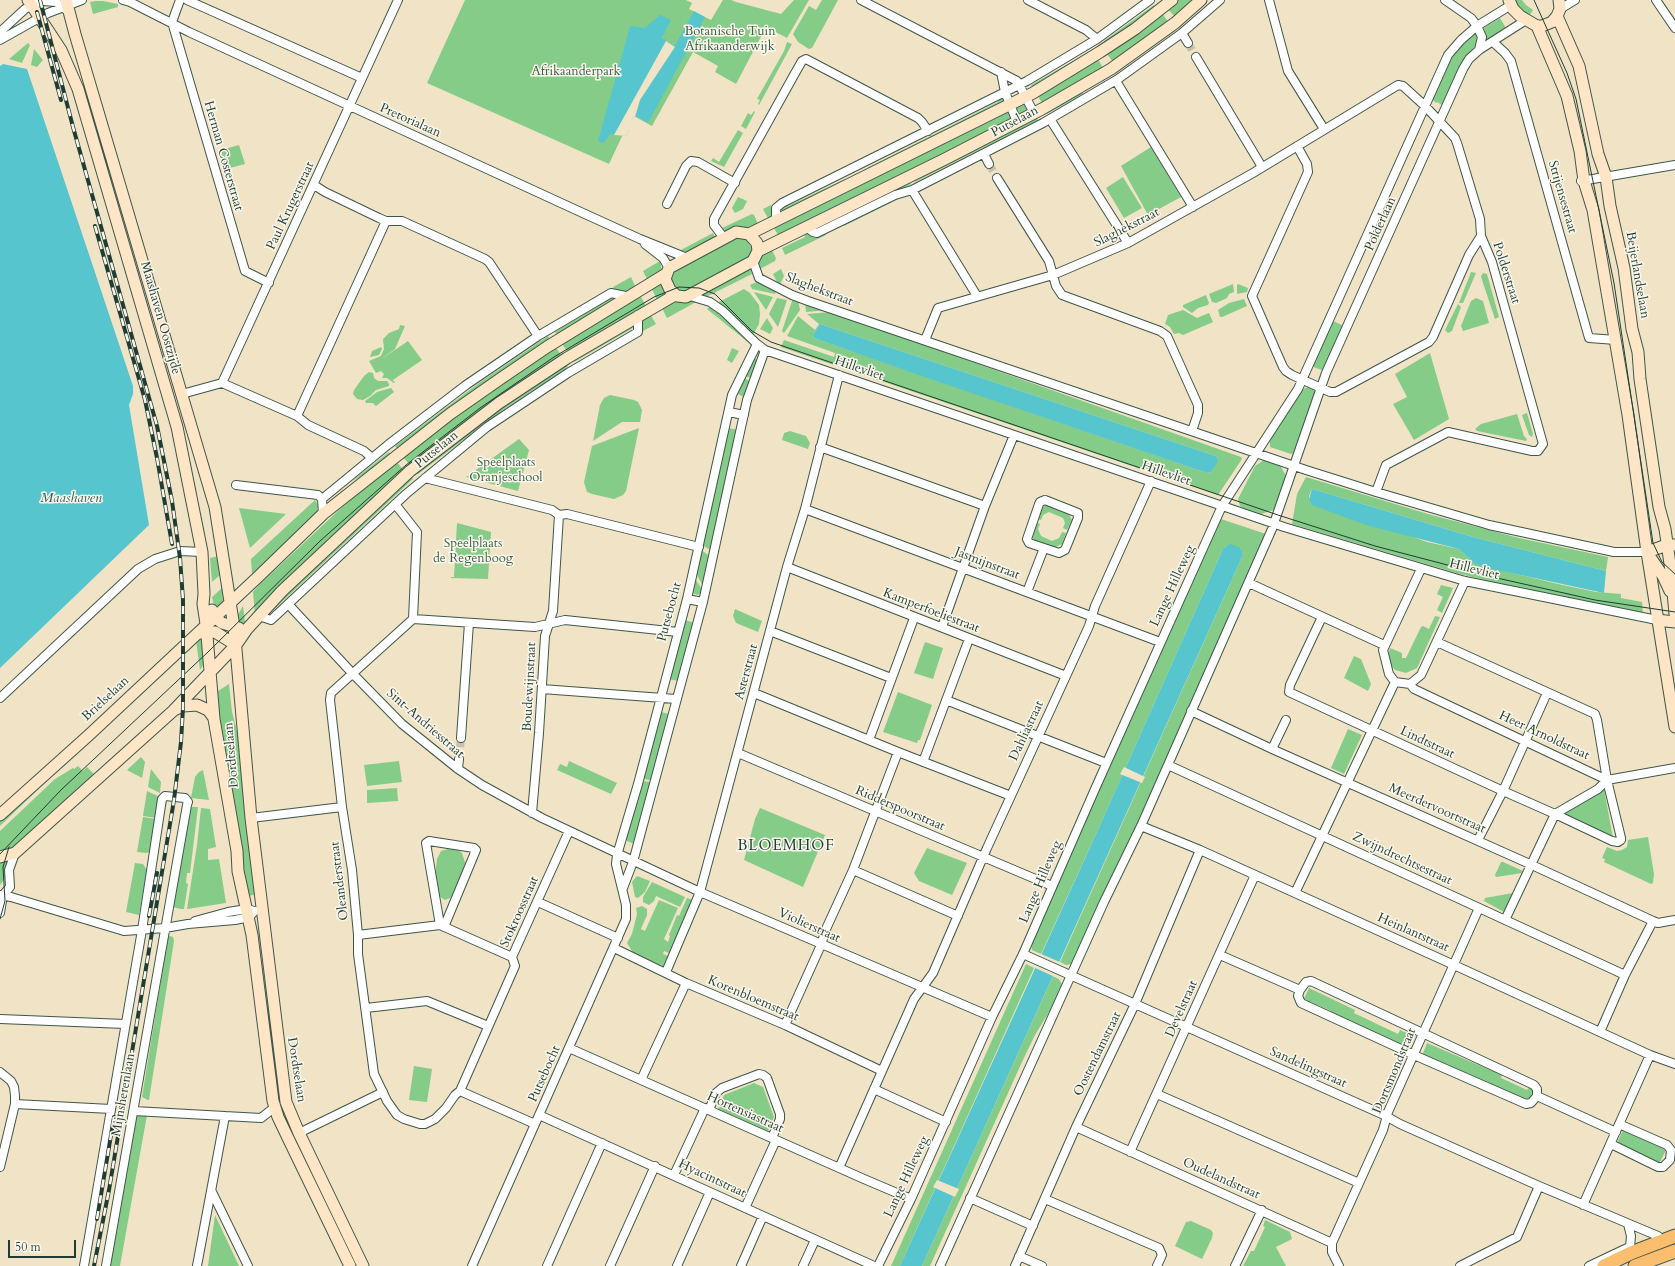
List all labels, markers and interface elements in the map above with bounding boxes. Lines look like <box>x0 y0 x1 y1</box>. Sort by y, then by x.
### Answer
park label: Botanische Tuin Afrikaanderwijk <box>684 24 776 55</box>
park label: Afrikaanderpark <box>532 64 620 80</box>
street label: Herman Costerstraat <box>200 99 246 213</box>
street label: Pretorialaan <box>377 101 443 141</box>
street label: Putselaan <box>989 103 1041 141</box>
street label: Strijensestraat <box>1544 159 1580 235</box>
street label: Paul Krugerstraat <box>264 160 318 252</box>
street label: Polderlaan <box>1362 195 1400 253</box>
street label: Slaghekstraat <box>1092 205 1162 251</box>
street label: Beijerlandselaan <box>1622 230 1652 320</box>
street label: Polderstraat <box>1489 240 1523 306</box>
street label: Maashaven Oostzijde <box>136 260 184 376</box>
street label: Slaghekstraat <box>783 270 855 310</box>
street label: Hillevliet <box>833 353 885 385</box>
street label: Putselaan <box>412 428 462 472</box>
park label: Speelplaats Oranjeschool <box>469 455 543 486</box>
street label: Hillevliet <box>1140 458 1192 490</box>
water label: Maashaven <box>40 491 102 507</box>
park label: Speelplaats de Regenboog <box>433 536 513 567</box>
street label: Lange Hilleweg <box>1147 543 1199 629</box>
street label: Jasmijnstraat <box>952 544 1022 584</box>
street label: Hillevliet <box>1448 556 1500 584</box>
street label: Putsebocht <box>655 581 685 643</box>
street label: Kamperfoeliestraat <box>881 585 981 637</box>
street label: Boudewijnstraat <box>520 642 540 732</box>
street label: Asterstraat <box>732 643 762 701</box>
street label: Brielselaan <box>79 673 133 725</box>
street label: Sint-Andriesstraat <box>383 686 467 762</box>
street label: Dahliastraat <box>1006 699 1048 763</box>
street label: Heer Arnoldstraat <box>1496 708 1592 764</box>
street label: Dordtselaan <box>221 722 243 788</box>
street label: Lindtstraat <box>1397 724 1457 762</box>
street label: Meerdervoortstraat <box>1386 781 1488 837</box>
street label: Ridderspoorstraat <box>853 783 947 835</box>
street label: Zwijndrechtsestraat <box>1350 829 1454 889</box>
district label: BLOEMHOF <box>737 838 835 856</box>
street label: Lange Hilleweg <box>1017 838 1065 926</box>
street label: Oleanderstraat <box>327 841 353 921</box>
street label: Stokroosstraat <box>497 874 543 950</box>
street label: Violierstraat <box>776 905 842 947</box>
street label: Heinlantstraat <box>1375 910 1451 956</box>
street label: Korenbloemstraat <box>705 973 801 1025</box>
street label: Develstraat <box>1163 978 1201 1040</box>
street label: Oostendamstraat <box>1071 1009 1125 1099</box>
street label: Dortsmondstraat <box>1370 1026 1420 1116</box>
street label: Dordtselaan <box>283 1036 309 1104</box>
street label: Putsebocht <box>526 1043 564 1105</box>
street label: Sandelingstraat <box>1267 1044 1349 1092</box>
street label: Mijnsherenlaan <box>109 1052 139 1138</box>
street label: Hortensiastraat <box>704 1089 786 1137</box>
street label: Lange Hilleweg <box>881 1134 933 1220</box>
street label: Oudelandstraat <box>1180 1155 1262 1203</box>
street label: Hyacintstraat <box>676 1157 748 1201</box>
scale bar <box>10 1232 78 1258</box>
text: 50 m <box>15 1239 41 1255</box>

